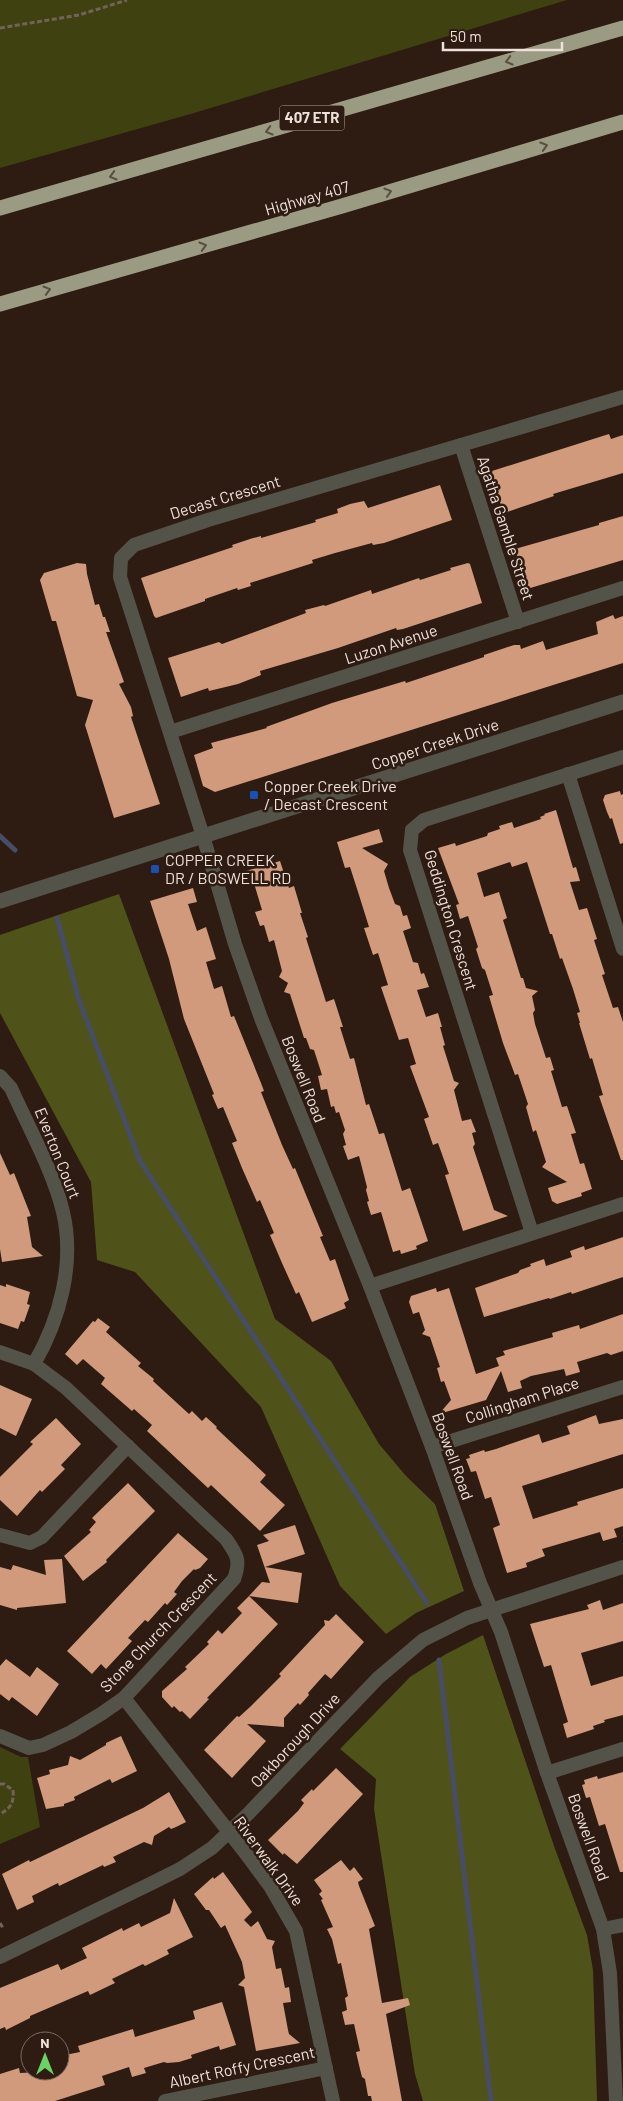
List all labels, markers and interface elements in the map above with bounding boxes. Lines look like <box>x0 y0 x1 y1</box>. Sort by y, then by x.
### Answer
scale bar <box>443 20 562 52</box>
text: 50 m <box>450 27 482 45</box>
one-way arrow <box>505 56 514 66</box>
road number: 407 ETR <box>280 106 344 130</box>
one-way arrow <box>265 125 273 135</box>
one-way arrow <box>540 141 548 151</box>
one-way arrow <box>109 170 117 180</box>
street label: Highway 407 <box>262 176 352 219</box>
one-way arrow <box>384 188 392 198</box>
one-way arrow <box>199 241 207 251</box>
one-way arrow <box>42 286 50 296</box>
street label: Agatha Gamble Street <box>474 453 539 602</box>
street label: Decast Crescent <box>167 471 282 522</box>
street label: Luzon Avenue <box>342 620 440 667</box>
street label: Copper Creek Drive <box>369 714 501 773</box>
place label: Copper Creek Drive / Decast Crescent <box>264 776 397 813</box>
marker: Copper Creek Drive / Decast Crescent <box>248 789 260 801</box>
street label: Geddington Crescent <box>421 847 482 992</box>
place label: COPPER CREEK DR / BOSWELL RD <box>165 850 291 887</box>
marker: COPPER CREEK DR / BOSWELL RD <box>149 863 161 875</box>
street label: Boswell Road <box>278 1033 330 1125</box>
street label: Everton Court <box>32 1104 85 1201</box>
street label: Collingham Place <box>463 1372 581 1427</box>
street label: Boswell Road <box>429 1410 478 1502</box>
street label: Stone Church Crescent <box>95 1568 220 1696</box>
street label: Oakborough Drive <box>246 1688 343 1791</box>
street label: Boswell Road <box>565 1791 614 1883</box>
street label: Riverwalk Drive <box>231 1812 308 1909</box>
north arrow <box>20 2031 70 2081</box>
text: N <box>40 2034 50 2051</box>
street label: Albert Roffy Crescent <box>167 2042 317 2091</box>

